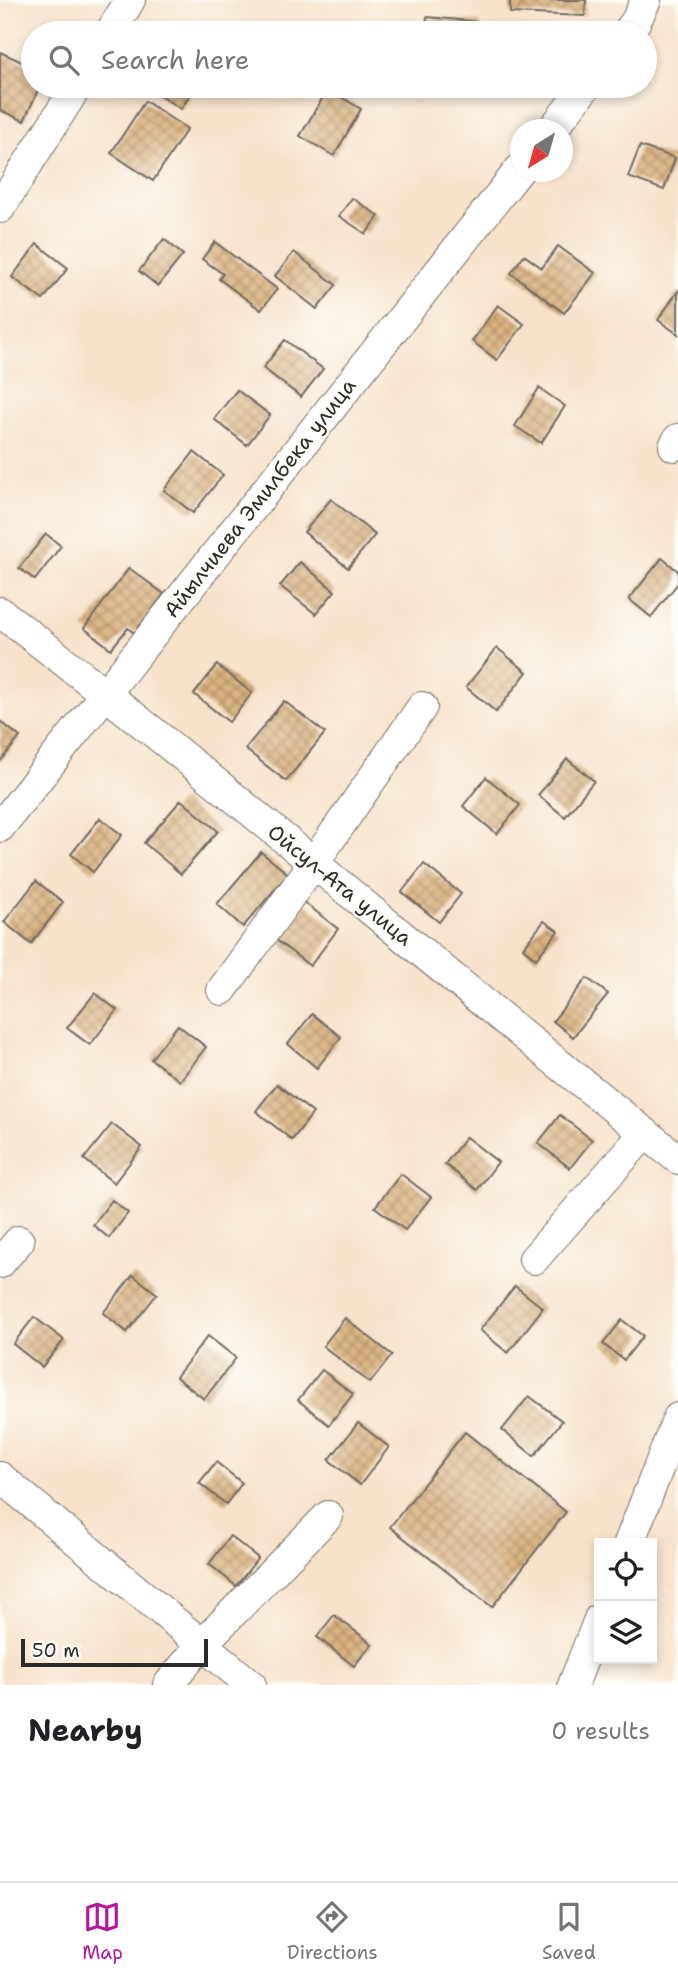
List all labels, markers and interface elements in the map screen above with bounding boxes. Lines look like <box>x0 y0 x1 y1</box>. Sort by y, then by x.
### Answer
search box <box>21 21 657 98</box>
icon: search <box>45 41 83 79</box>
text: Search here <box>101 42 250 77</box>
north arrow <box>510 119 573 182</box>
street label: Айылчиева Эмилбека улица <box>158 372 362 624</box>
street label: Ойсул-Ата улица <box>262 818 418 952</box>
map controls <box>594 1538 657 1664</box>
button: locate <box>594 1538 657 1601</box>
button: layers <box>594 1601 657 1664</box>
scale bar <box>21 1636 208 1668</box>
text: 50 m <box>32 1638 80 1663</box>
text: Nearby <box>28 1710 143 1751</box>
text: 0 results <box>551 1716 650 1746</box>
tab: Map <box>82 1898 123 1965</box>
tab: Directions <box>287 1898 378 1965</box>
tab: Saved <box>542 1898 596 1965</box>

